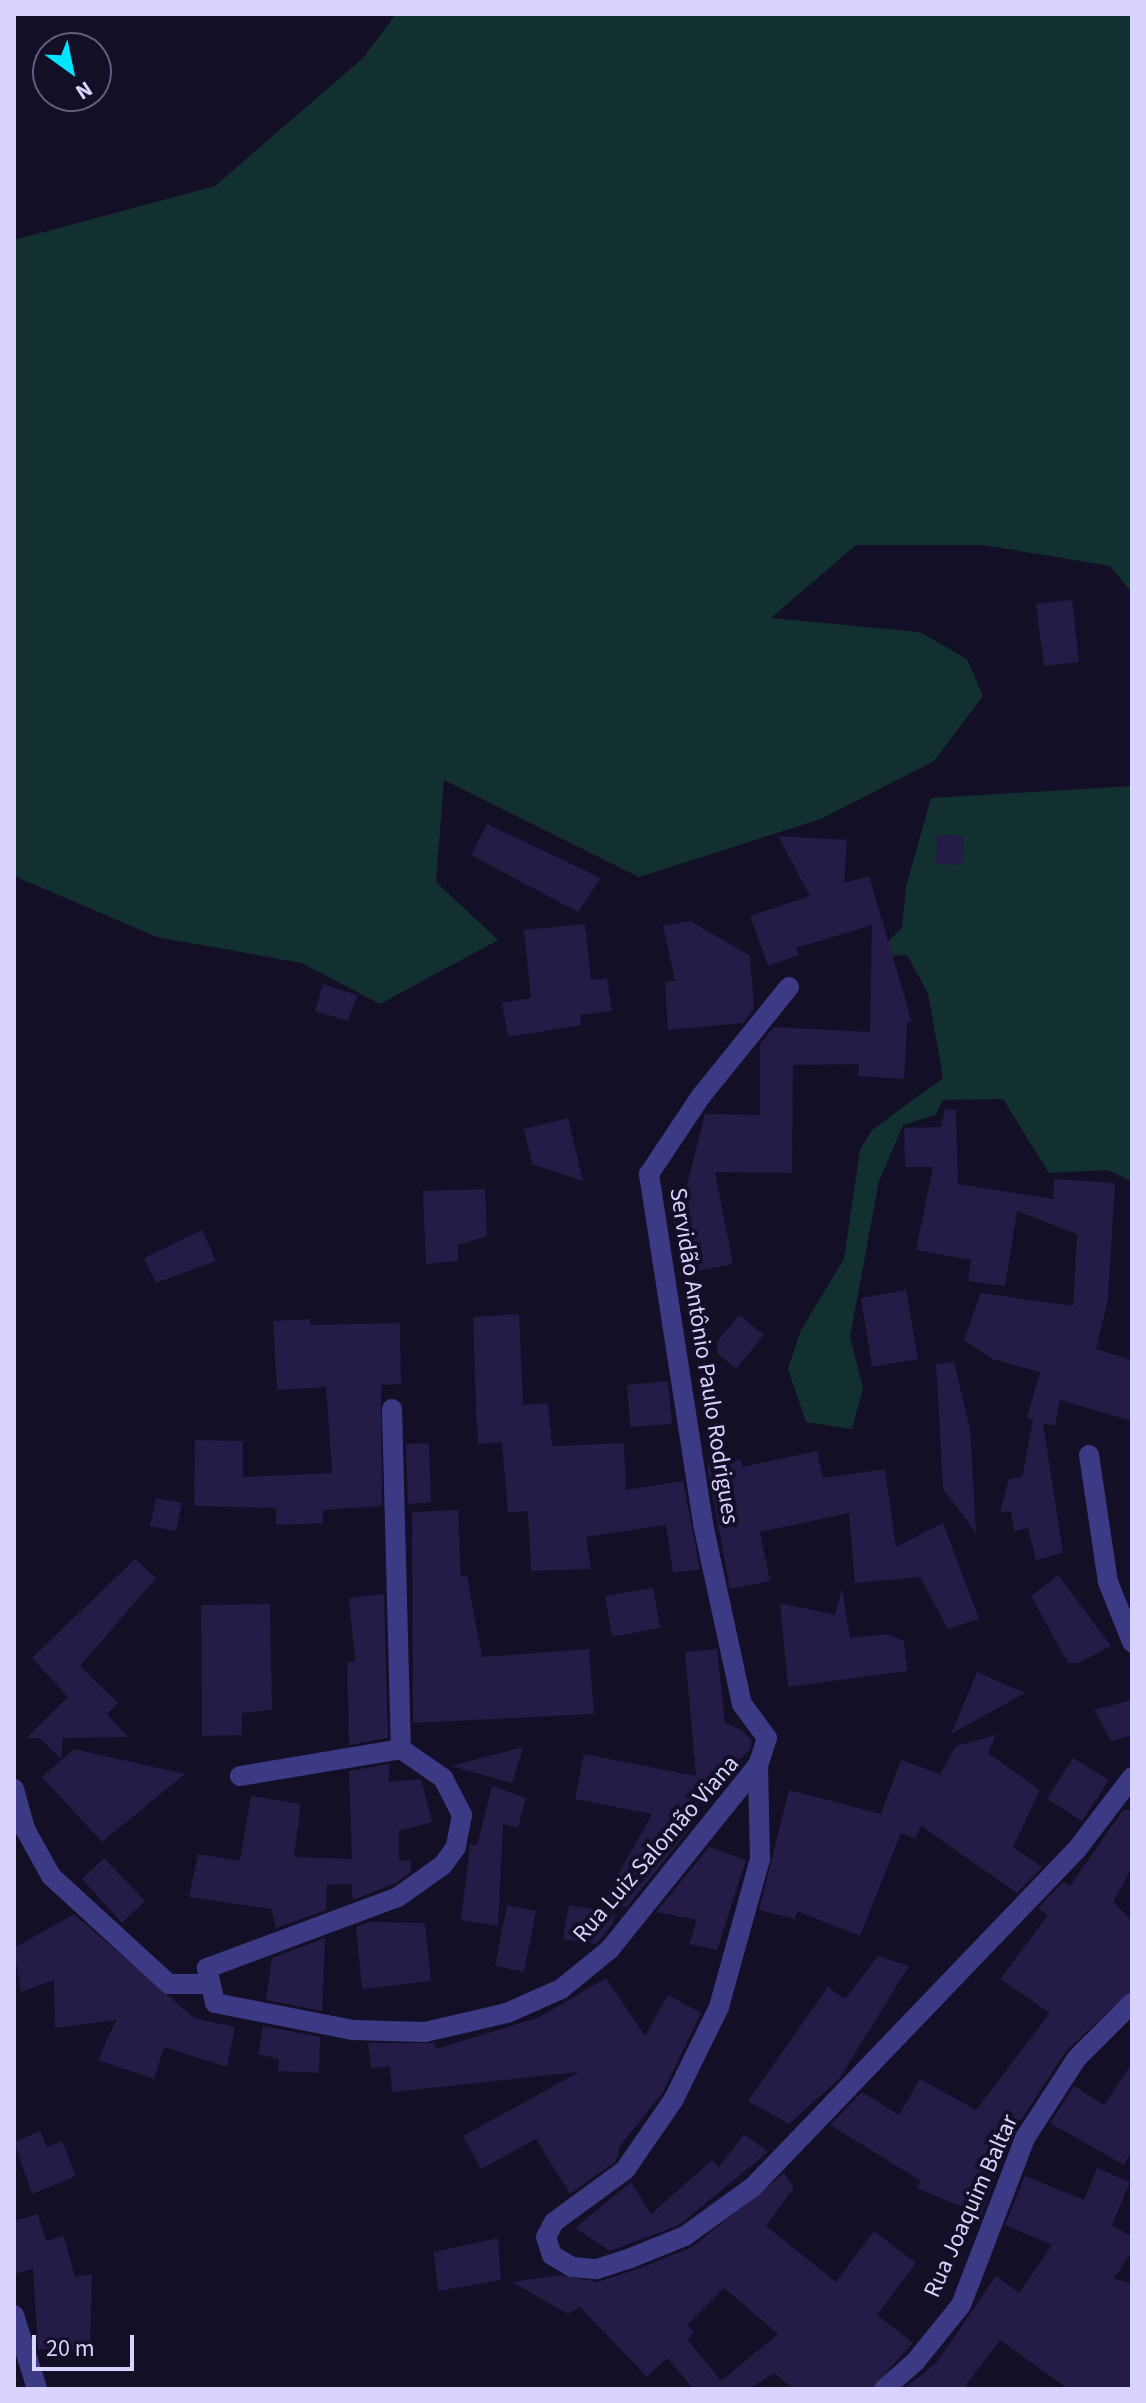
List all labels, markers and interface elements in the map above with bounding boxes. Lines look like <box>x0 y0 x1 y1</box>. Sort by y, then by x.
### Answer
north arrow <box>32 32 112 112</box>
text: N <box>69 73 99 108</box>
street label: Servidão Antônio Paulo Rodrigues <box>663 1186 745 1526</box>
street label: Rua Luiz Salomão Viana <box>567 1750 745 1948</box>
street label: Rua Joaquim Baltar <box>918 2110 1024 2302</box>
scale bar <box>36 2319 138 2369</box>
text: 20 m <box>46 2331 95 2366</box>

